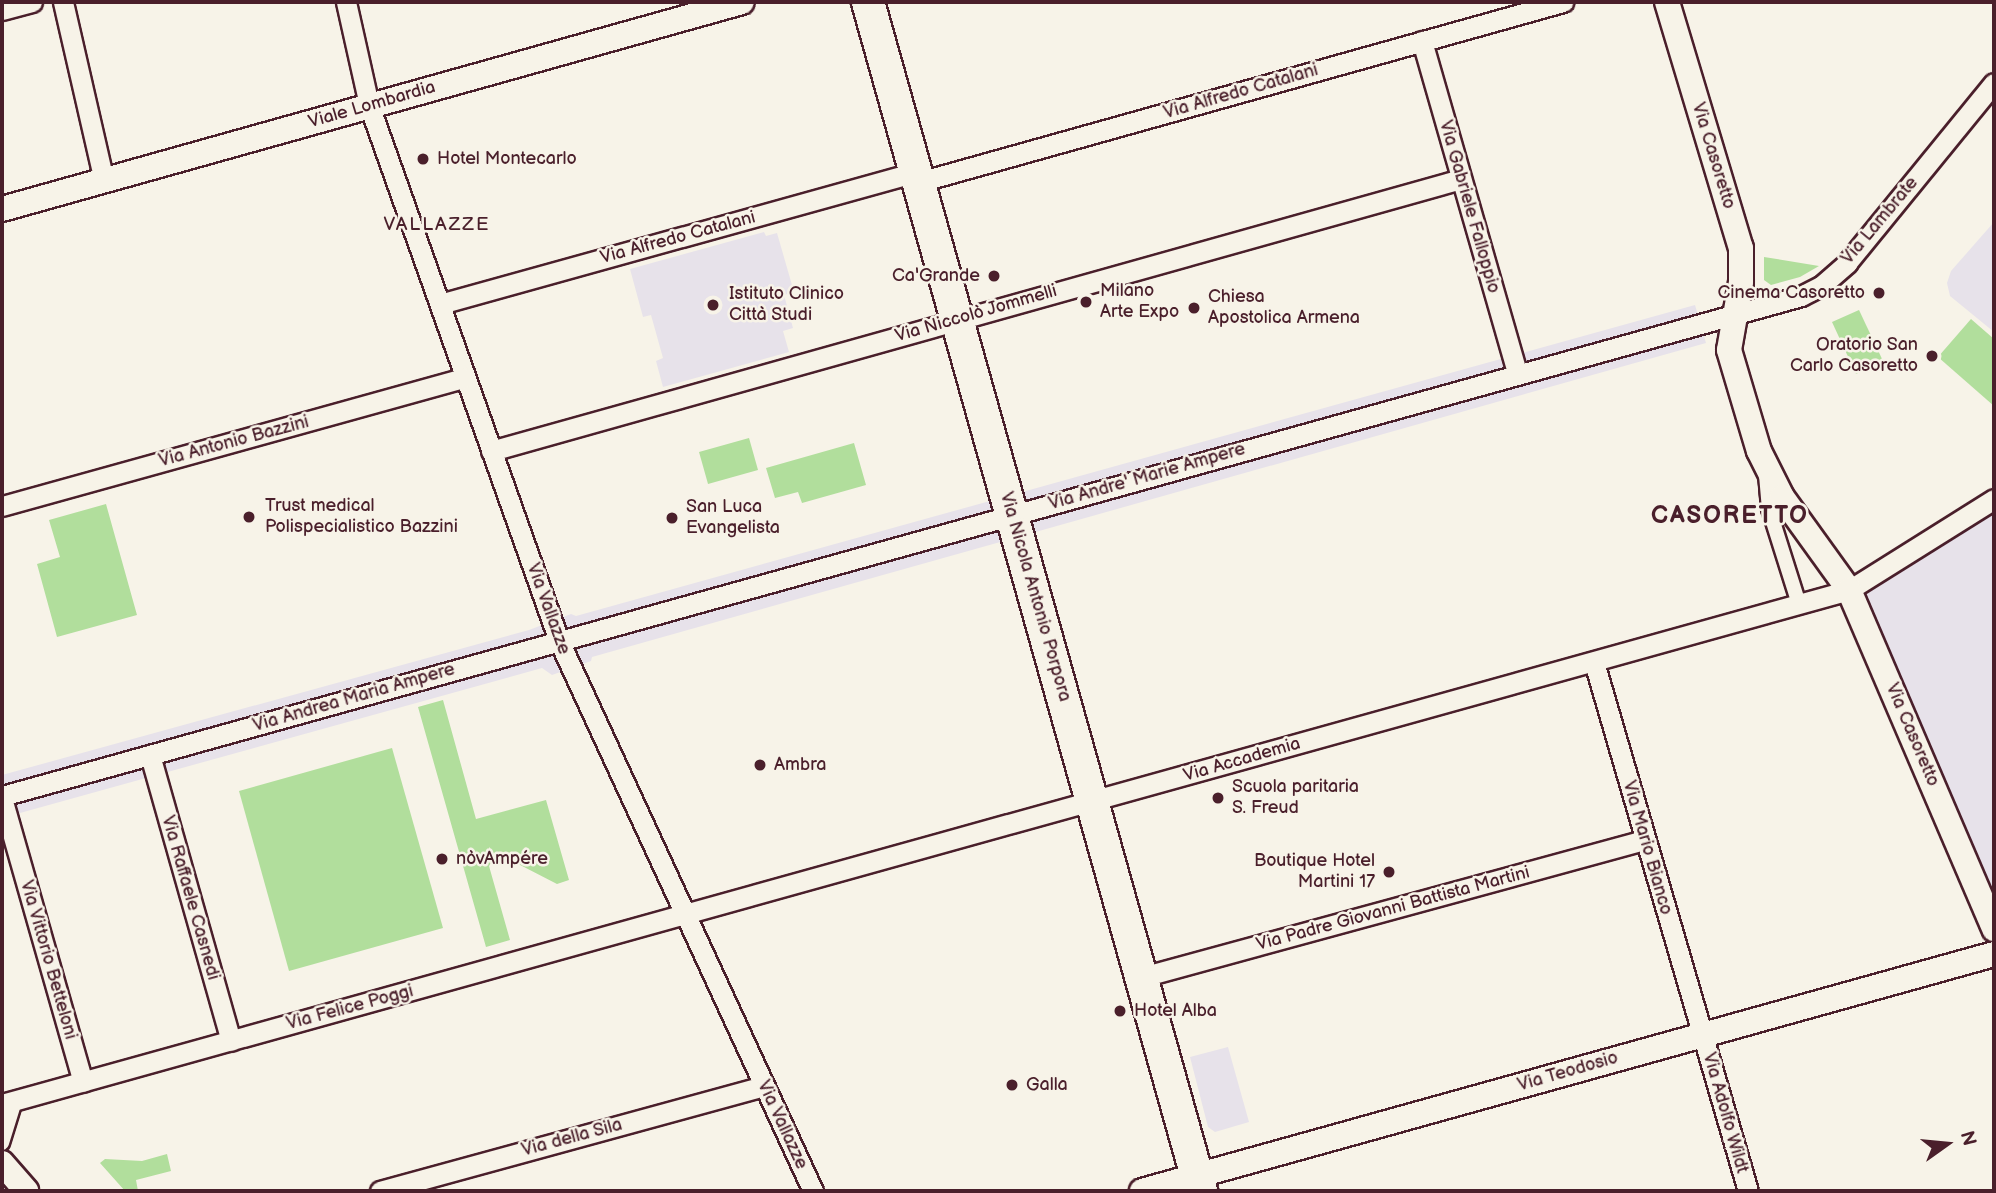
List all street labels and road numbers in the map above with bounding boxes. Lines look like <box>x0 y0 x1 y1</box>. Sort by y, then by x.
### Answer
street label: Via Alfredo Catalani <box>1161 60 1321 124</box>
street label: Viale Lombardia <box>306 77 438 133</box>
street label: Via Casoretto <box>1687 100 1739 212</box>
street label: Via Gabriele Falloppio <box>1434 118 1504 296</box>
street label: Via Lambrate <box>1837 173 1923 269</box>
street label: Via Alfredo Catalani <box>598 207 758 269</box>
street label: Via Niccolò Jommelli <box>892 280 1060 348</box>
street label: Via Antonio Bazzini <box>157 412 311 472</box>
street label: Via Andre' Marie Ampere <box>1046 439 1248 515</box>
street label: Via Nicola Antonio Porpora <box>995 490 1075 704</box>
street label: Via Vallazze <box>521 560 575 658</box>
street label: Via Andrea Maria Ampere <box>251 659 457 737</box>
street label: Via Casoretto <box>1881 680 1943 790</box>
street label: Via Accademia <box>1181 733 1303 787</box>
street label: Via Mario Bianco <box>1618 778 1676 918</box>
street label: Via Raffaele Casnedi <box>156 813 224 983</box>
street label: Via Padre Giovanni Battista Martini <box>1254 862 1532 956</box>
street label: Via Vittorio Betteloni <box>15 878 81 1042</box>
street label: Via Felice Poggi <box>284 981 416 1035</box>
street label: Via Teodosio <box>1515 1047 1621 1097</box>
street label: Via Adolfo Wildt <box>1697 1050 1753 1176</box>
street label: Via Vallazze <box>752 1077 812 1173</box>
street label: Via della Sila <box>519 1114 625 1162</box>

